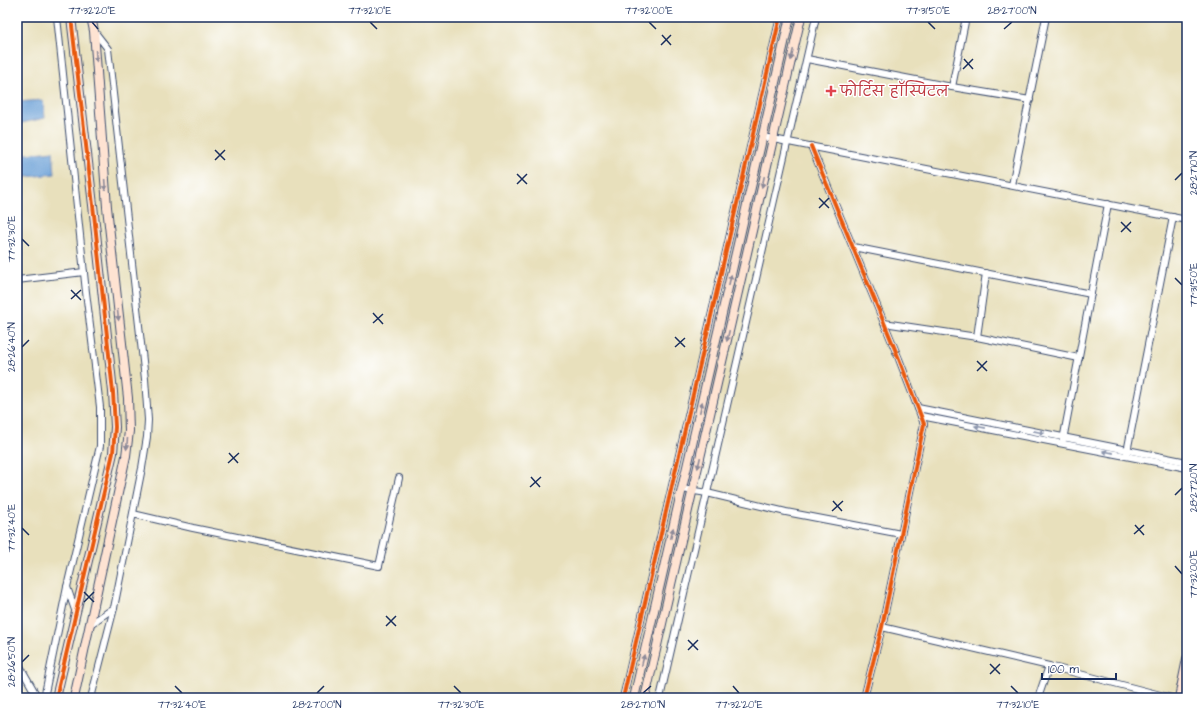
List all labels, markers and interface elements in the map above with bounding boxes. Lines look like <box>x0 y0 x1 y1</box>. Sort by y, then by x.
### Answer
text: 77°32'20"E <box>68 4 116 18</box>
text: 77°32'10"E <box>349 4 391 18</box>
text: 77°32'00"E <box>625 4 673 18</box>
text: 77°31'50"E <box>906 4 950 18</box>
text: 28°27'00"N <box>987 4 1037 18</box>
one-way arrow <box>789 49 795 61</box>
one-way arrow <box>92 50 99 62</box>
place label: फोर्टिस हॉस्पिटल <box>839 80 949 102</box>
marker: फोर्टिस हॉस्पिटल <box>825 85 837 97</box>
text: 28°27'10"N <box>1187 151 1201 195</box>
one-way arrow <box>760 176 766 188</box>
one-way arrow <box>101 179 108 191</box>
text: 77°32'30"E <box>5 216 19 262</box>
text: 77°31'50"E <box>1187 263 1201 307</box>
one-way arrow <box>728 274 734 286</box>
one-way arrow <box>115 309 122 321</box>
text: 28°26'40"N <box>5 322 19 372</box>
one-way arrow <box>725 330 731 342</box>
one-way arrow <box>699 400 705 413</box>
one-way arrow <box>974 424 986 430</box>
one-way arrow <box>1032 429 1045 435</box>
one-way arrow <box>124 438 131 450</box>
one-way arrow <box>1101 449 1114 455</box>
one-way arrow <box>696 456 702 469</box>
text: 28°27'20"N <box>1187 464 1201 512</box>
text: 77°32'40"E <box>5 504 19 552</box>
one-way arrow <box>670 527 676 539</box>
text: 77°32'00"E <box>1187 550 1201 598</box>
text: 28°26'50"N <box>5 637 19 687</box>
one-way arrow <box>640 654 646 666</box>
scale bar <box>1042 655 1116 681</box>
text: 100 m <box>1048 661 1079 678</box>
text: 77°32'40"E <box>158 698 206 712</box>
text: 28°27'00"N <box>292 698 342 712</box>
text: 77°32'30"E <box>438 698 484 712</box>
text: 28°27'10"N <box>621 698 665 712</box>
text: 77°32'20"E <box>715 698 763 712</box>
text: 77°32'10"E <box>997 698 1039 712</box>

